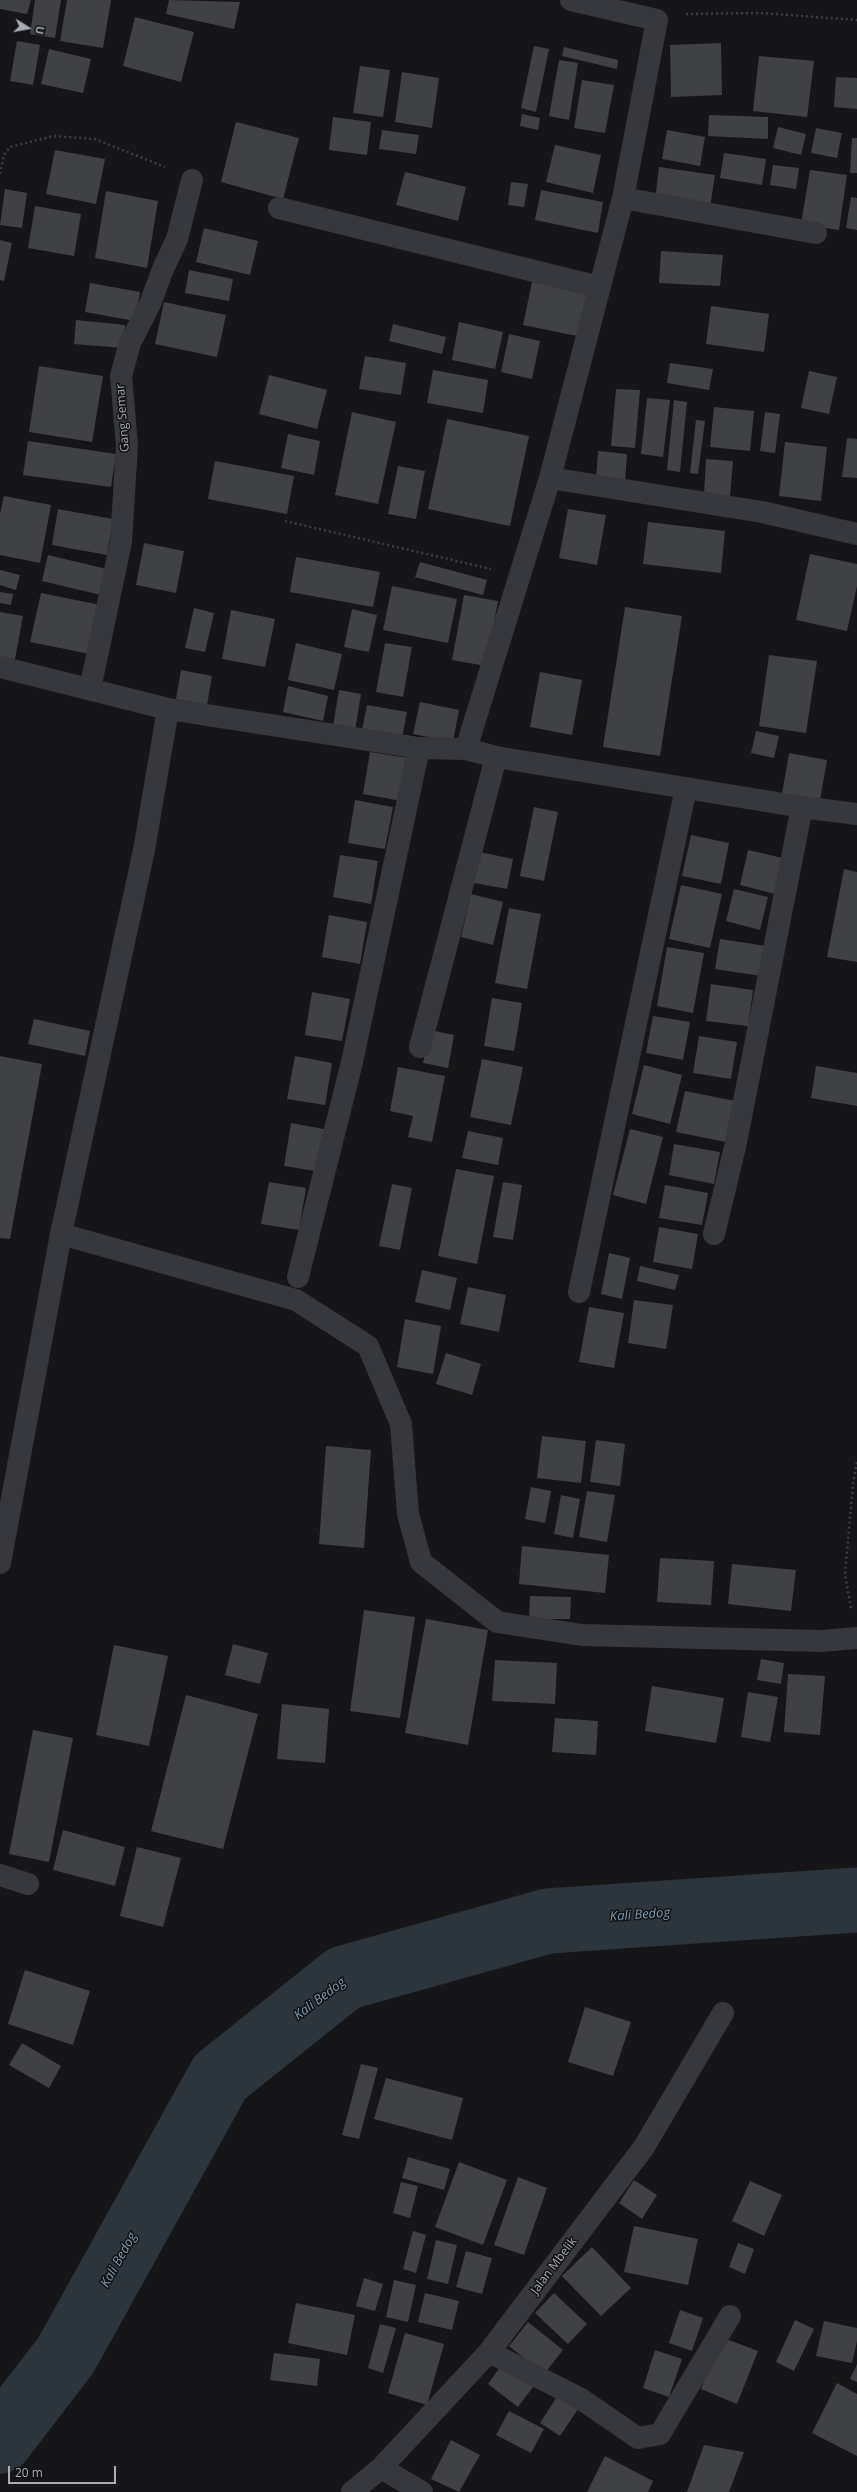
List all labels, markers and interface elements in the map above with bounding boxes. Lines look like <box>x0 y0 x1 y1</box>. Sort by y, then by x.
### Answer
north arrow <box>8 8 48 48</box>
text: U <box>32 25 48 36</box>
street label: Gang Semar <box>113 383 133 453</box>
water label: Kali Bedog <box>609 1905 671 1925</box>
water label: Kali Bedog <box>291 1975 349 2023</box>
water label: Kali Bedog <box>98 2230 140 2290</box>
street label: Jalan Mbelik <box>528 2235 580 2297</box>
scale bar <box>10 2458 118 2484</box>
text: 20 m <box>15 2464 43 2481</box>

